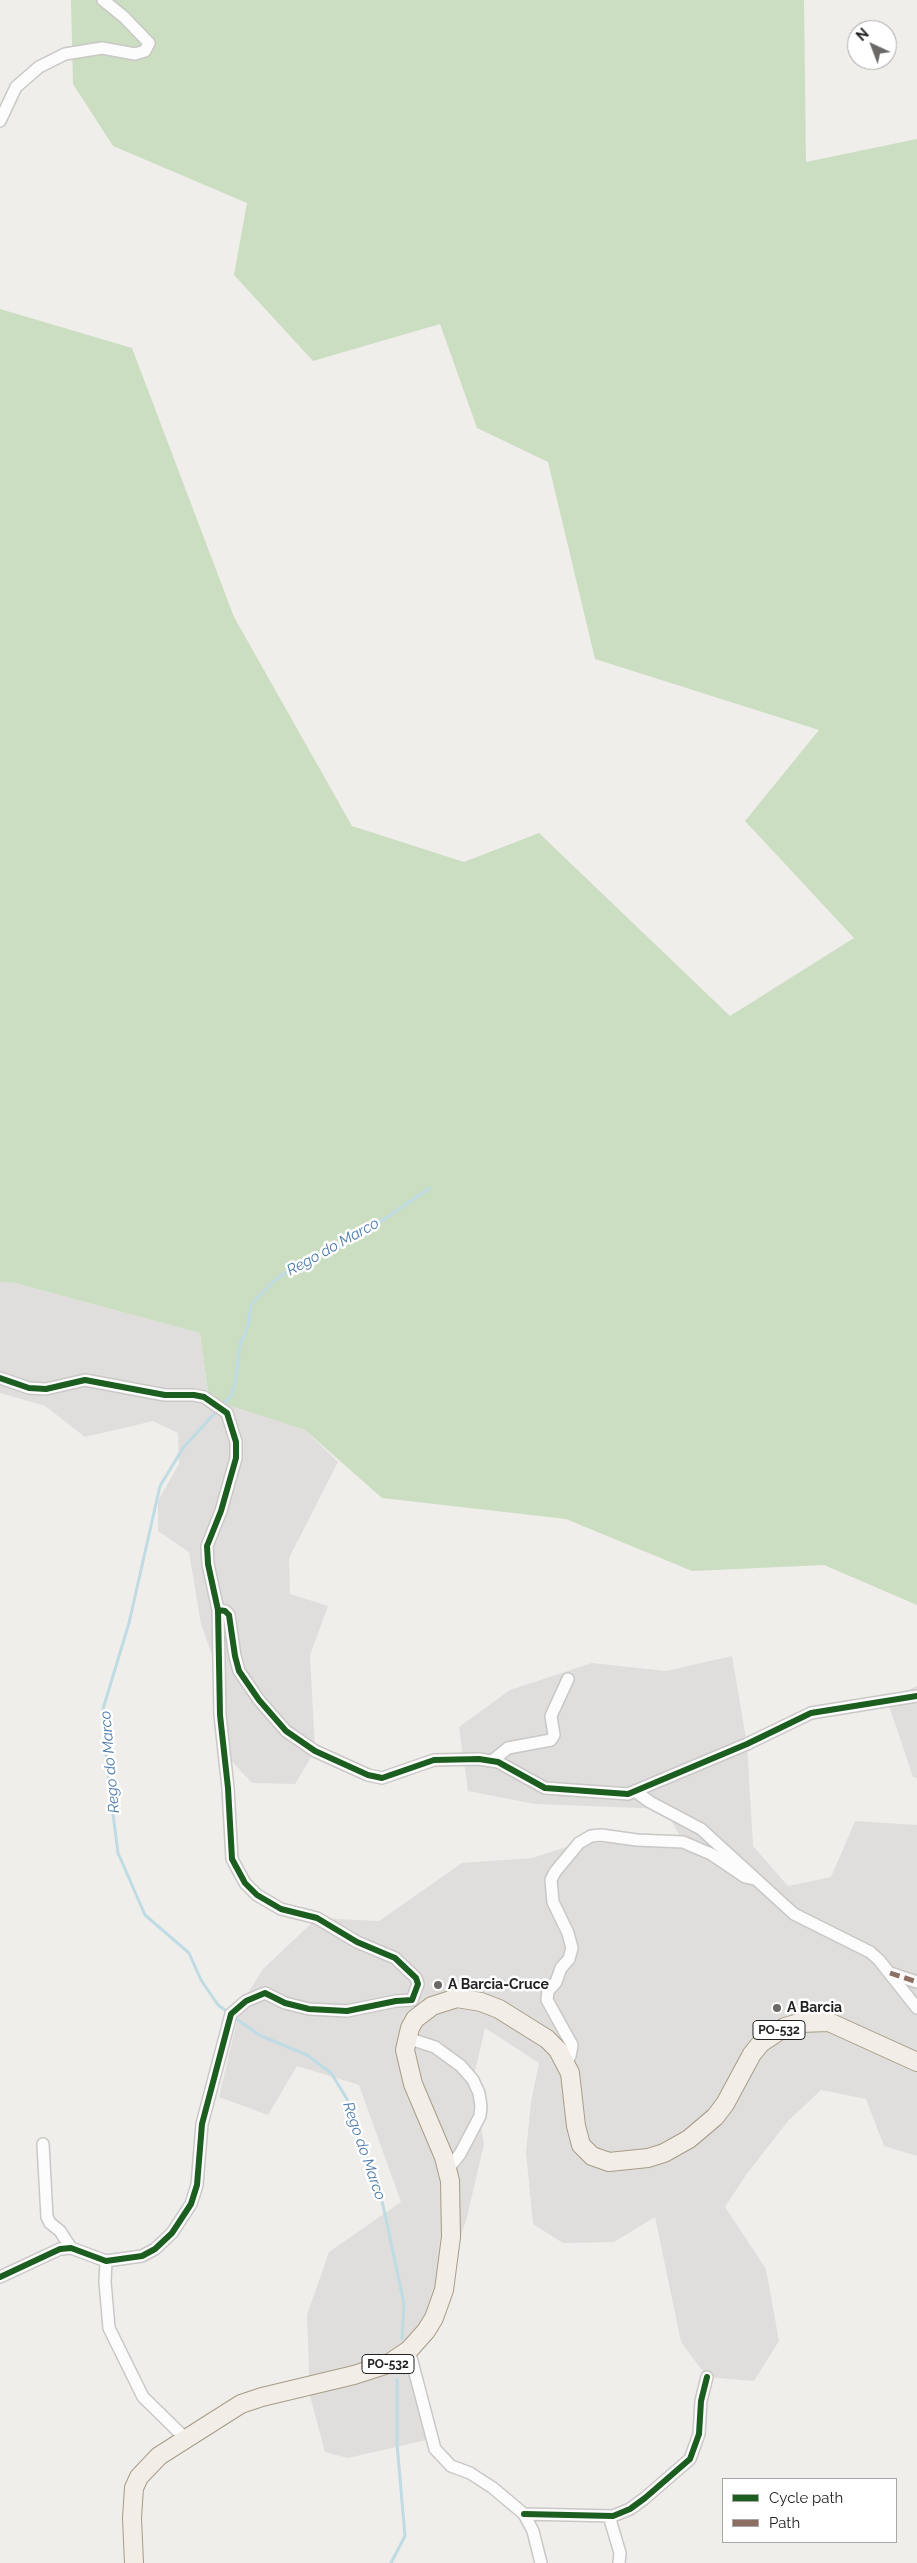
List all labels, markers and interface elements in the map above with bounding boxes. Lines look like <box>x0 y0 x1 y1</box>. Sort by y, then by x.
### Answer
north arrow <box>847 20 897 70</box>
text: N <box>853 25 872 44</box>
water label: Rego do Marco <box>284 1214 382 1280</box>
water label: Rego do Marco <box>97 1710 123 1814</box>
place label: A Barcia-Cruce <box>448 1977 549 1993</box>
marker: A Barcia-Cruce <box>432 1979 444 1991</box>
place label: A Barcia <box>787 2000 842 2016</box>
marker: A Barcia <box>771 2002 783 2014</box>
road number: PO-532 <box>753 2020 805 2040</box>
water label: Rego do Marco <box>339 2100 389 2202</box>
road number: PO-532 <box>362 2354 414 2374</box>
legend <box>722 2478 897 2543</box>
text: Cycle path <box>769 2489 843 2507</box>
text: Path <box>769 2514 800 2532</box>

